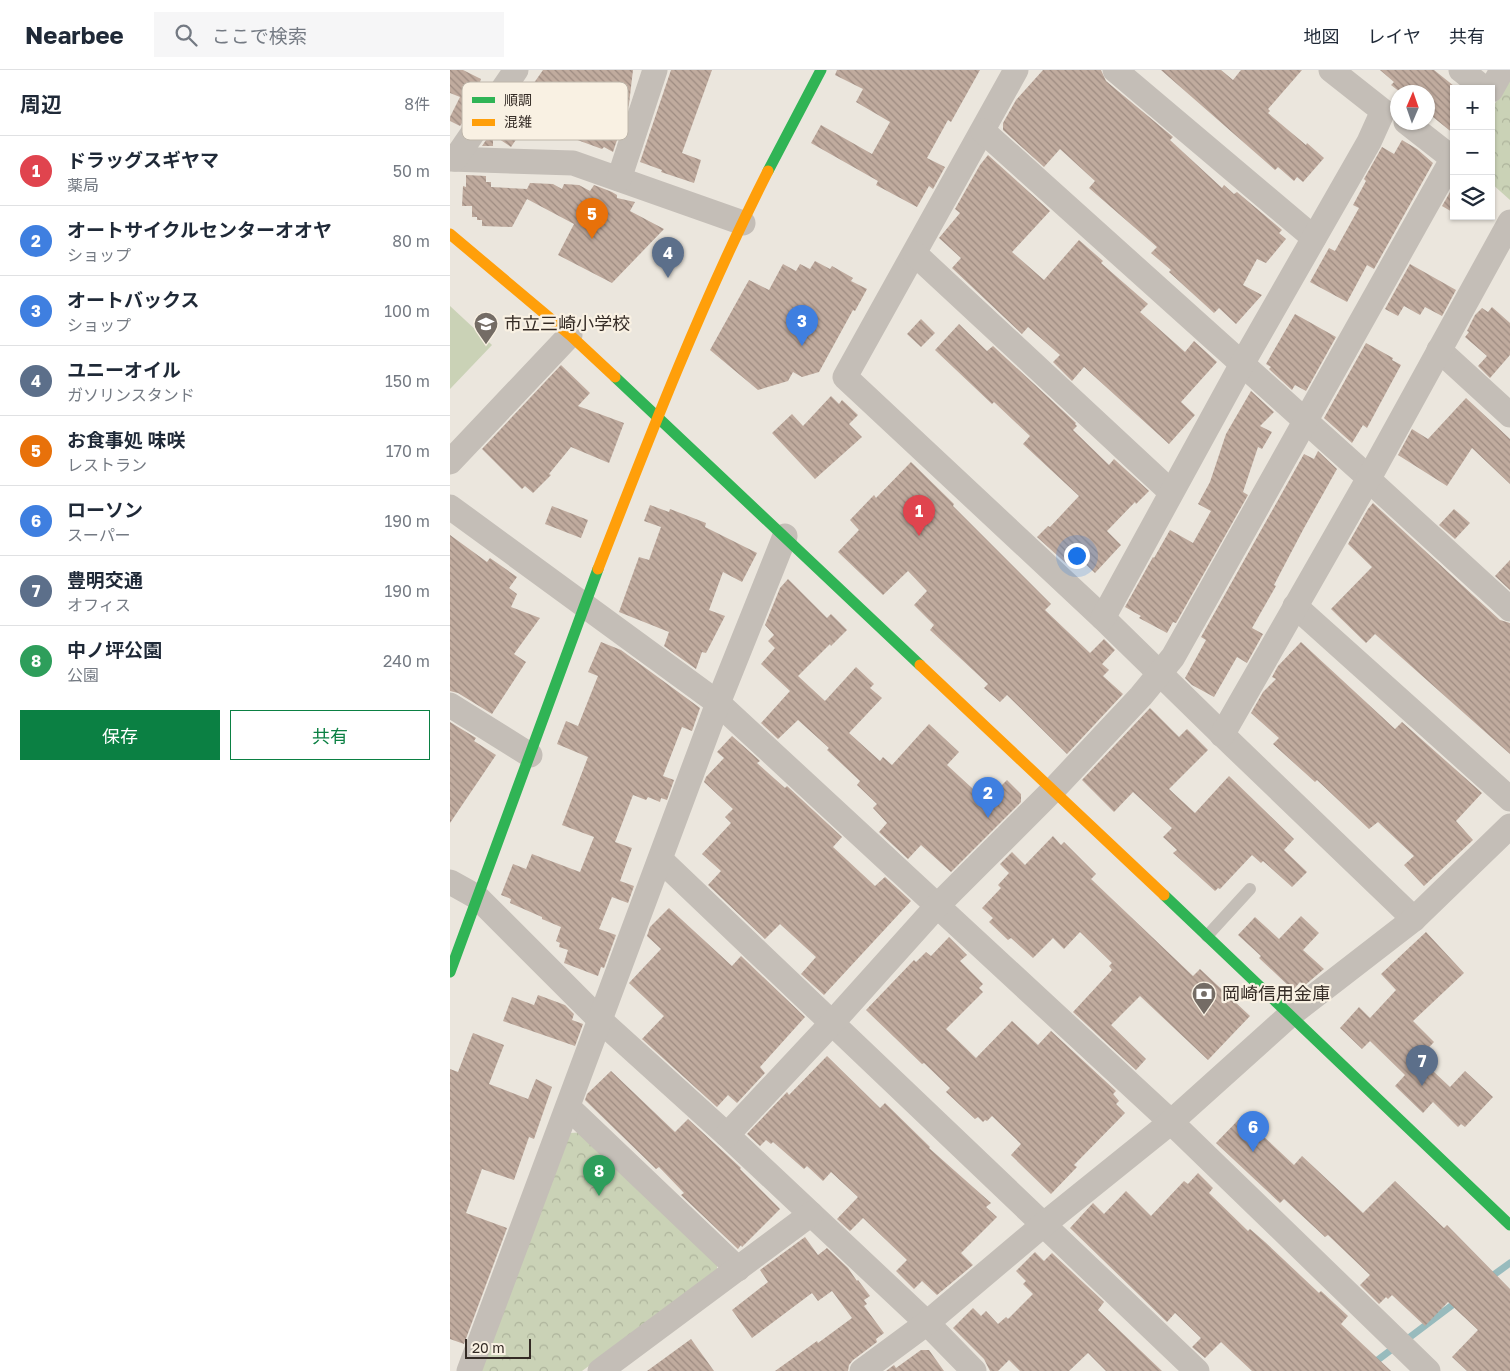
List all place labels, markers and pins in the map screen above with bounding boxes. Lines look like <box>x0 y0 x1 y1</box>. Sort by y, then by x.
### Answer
pin: 5 <box>576 198 608 239</box>
pin: 4 <box>652 237 684 278</box>
pin: 3 <box>786 305 818 346</box>
school or university icon: 市立三崎小学校 <box>473 311 499 345</box>
place label: 市立三崎小学校 <box>504 312 630 334</box>
pin: 1 <box>903 495 935 536</box>
pin: 2 <box>972 777 1004 818</box>
bank icon: 岡崎信用金庫 <box>1191 981 1217 1015</box>
place label: 岡崎信用金庫 <box>1222 982 1330 1004</box>
pin: 7 <box>1406 1045 1438 1086</box>
pin: 6 <box>1237 1111 1269 1152</box>
pin: 8 <box>583 1155 615 1196</box>

